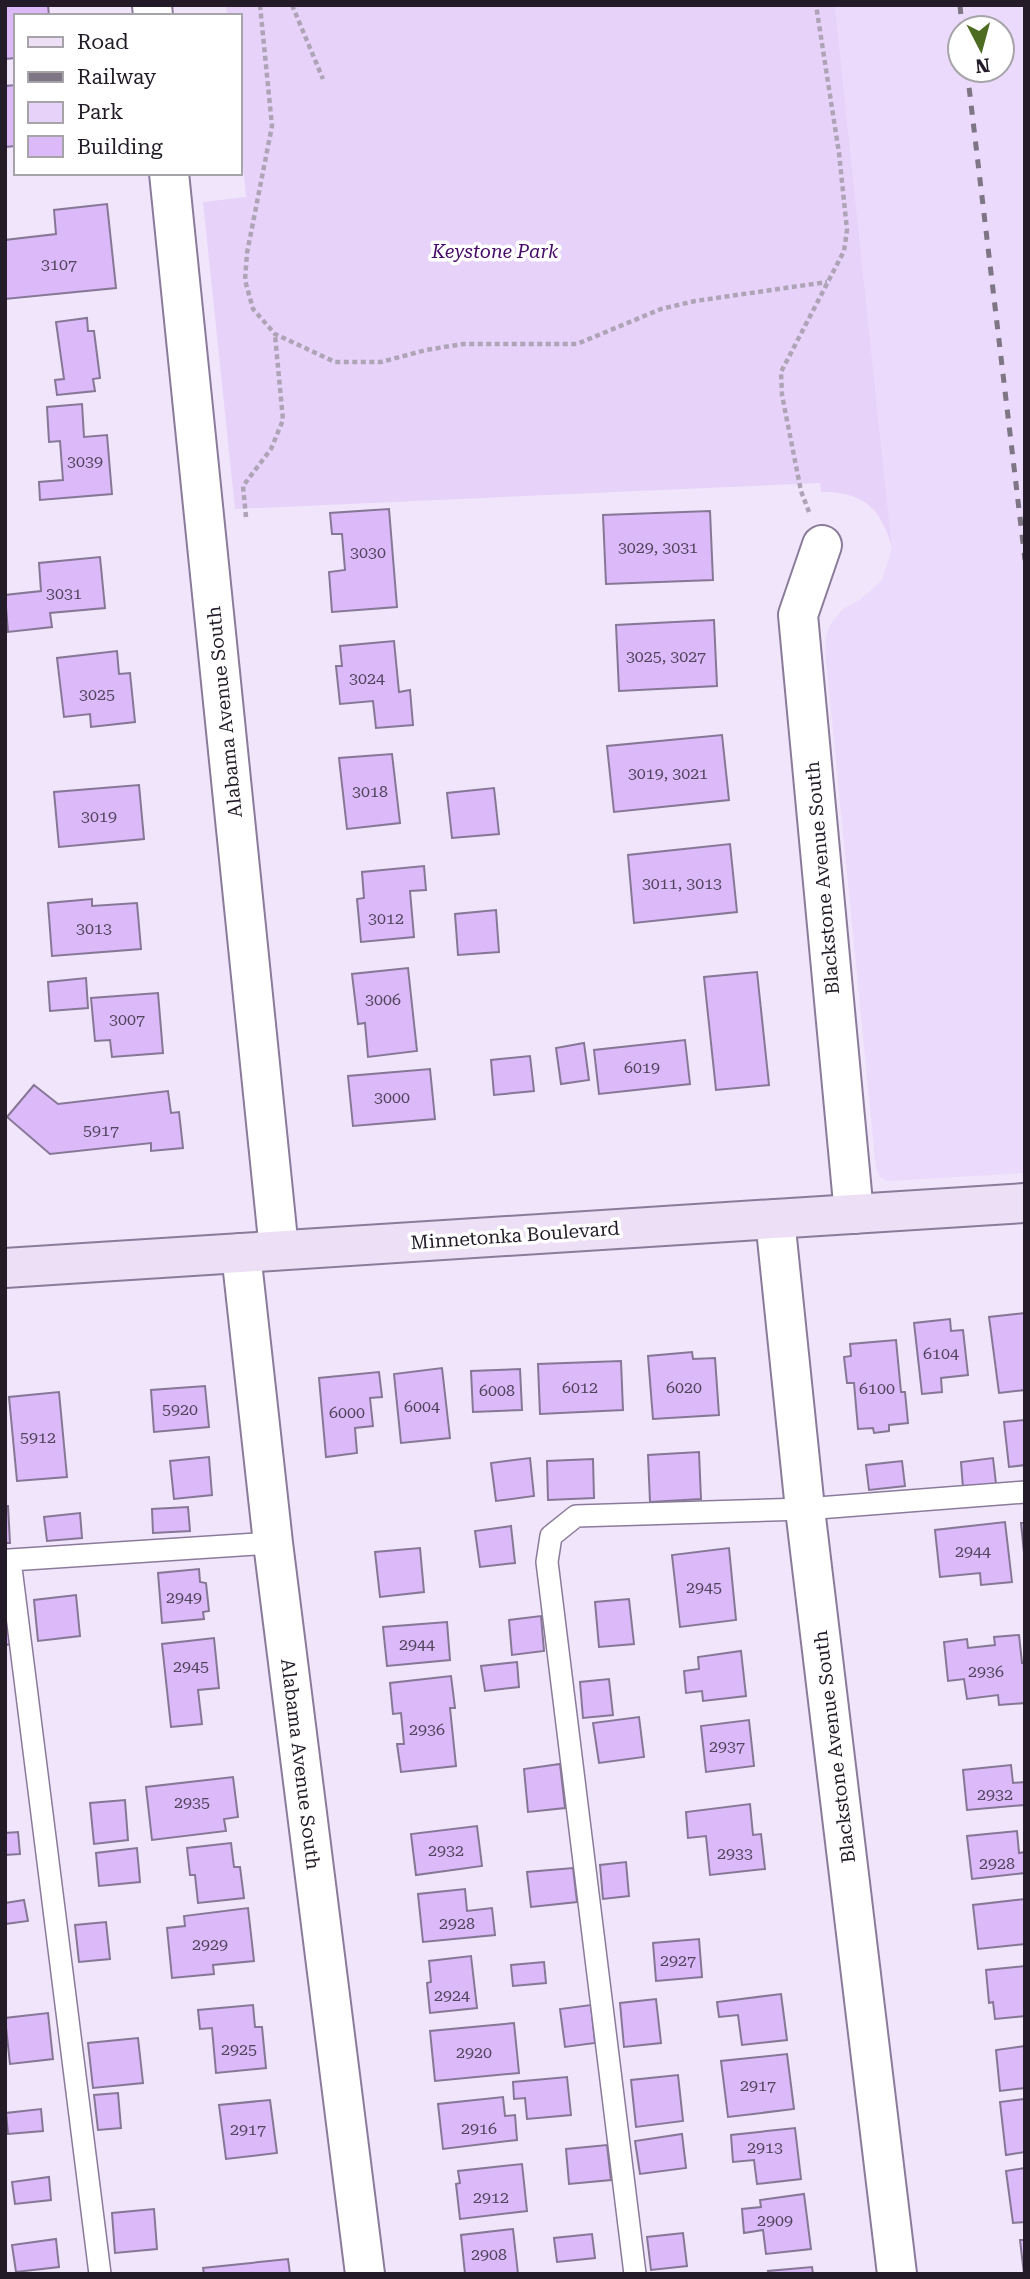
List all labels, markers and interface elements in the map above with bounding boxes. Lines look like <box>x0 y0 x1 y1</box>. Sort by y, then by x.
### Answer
legend <box>14 14 242 175</box>
north arrow <box>946 14 1016 84</box>
text: Road <box>77 30 129 54</box>
text: N <box>974 53 991 78</box>
text: Railway <box>77 65 157 89</box>
text: Park <box>77 100 123 124</box>
text: Building <box>77 135 163 159</box>
park label: Keystone Park <box>431 240 559 263</box>
house number: 3107 <box>41 255 77 274</box>
house number: 3039 <box>67 452 103 471</box>
house number: 3029, 3031 <box>618 538 698 557</box>
house number: 3030 <box>350 543 386 562</box>
house number: 3031 <box>46 584 82 603</box>
street label: Alabama Avenue South <box>202 605 247 819</box>
house number: 3025, 3027 <box>626 647 706 666</box>
house number: 3024 <box>349 669 385 688</box>
house number: 3025 <box>79 685 115 704</box>
street label: Blackstone Avenue South <box>801 760 844 996</box>
house number: 3019, 3021 <box>628 764 708 783</box>
house number: 3018 <box>352 782 388 801</box>
house number: 3019 <box>81 807 117 826</box>
house number: 3011, 3013 <box>642 874 722 893</box>
house number: 3012 <box>368 909 404 928</box>
house number: 3013 <box>76 919 112 938</box>
house number: 3006 <box>365 990 401 1009</box>
house number: 3007 <box>109 1010 145 1029</box>
house number: 6019 <box>624 1058 660 1077</box>
house number: 3000 <box>374 1088 410 1107</box>
house number: 5917 <box>83 1121 119 1140</box>
street label: Minnetonka Boulevard <box>410 1217 620 1254</box>
house number: 6104 <box>923 1344 959 1363</box>
house number: 6012 <box>562 1378 598 1397</box>
house number: 6020 <box>666 1378 702 1397</box>
house number: 6100 <box>859 1379 895 1398</box>
house number: 6008 <box>479 1381 515 1400</box>
house number: 6004 <box>404 1397 440 1416</box>
house number: 5920 <box>162 1400 198 1419</box>
house number: 6000 <box>329 1403 365 1422</box>
house number: 5912 <box>20 1428 56 1447</box>
house number: 2944 <box>955 1542 991 1561</box>
house number: 2945 <box>686 1578 722 1597</box>
house number: 2949 <box>166 1588 202 1607</box>
street label: Blackstone Avenue South <box>809 1629 860 1865</box>
house number: 2944 <box>399 1635 435 1654</box>
house number: 2945 <box>173 1657 209 1676</box>
street label: Alabama Avenue South <box>276 1657 325 1871</box>
house number: 2936 <box>968 1662 1004 1681</box>
house number: 2936 <box>409 1720 445 1739</box>
house number: 2937 <box>709 1737 745 1756</box>
house number: 2932 <box>977 1785 1013 1804</box>
house number: 2935 <box>174 1793 210 1812</box>
house number: 2932 <box>428 1841 464 1860</box>
house number: 2933 <box>717 1844 753 1863</box>
house number: 2928 <box>979 1854 1015 1873</box>
house number: 2928 <box>439 1914 475 1933</box>
house number: 2929 <box>192 1935 228 1954</box>
house number: 2927 <box>660 1951 696 1970</box>
house number: 2924 <box>434 1986 470 2005</box>
house number: 2925 <box>221 2040 257 2059</box>
house number: 2920 <box>456 2043 492 2062</box>
house number: 2917 <box>740 2076 776 2095</box>
house number: 2916 <box>461 2119 497 2138</box>
house number: 2917 <box>230 2120 266 2139</box>
house number: 2913 <box>747 2138 783 2157</box>
house number: 2912 <box>473 2188 509 2207</box>
house number: 2909 <box>757 2211 793 2230</box>
house number: 2908 <box>471 2245 507 2264</box>

